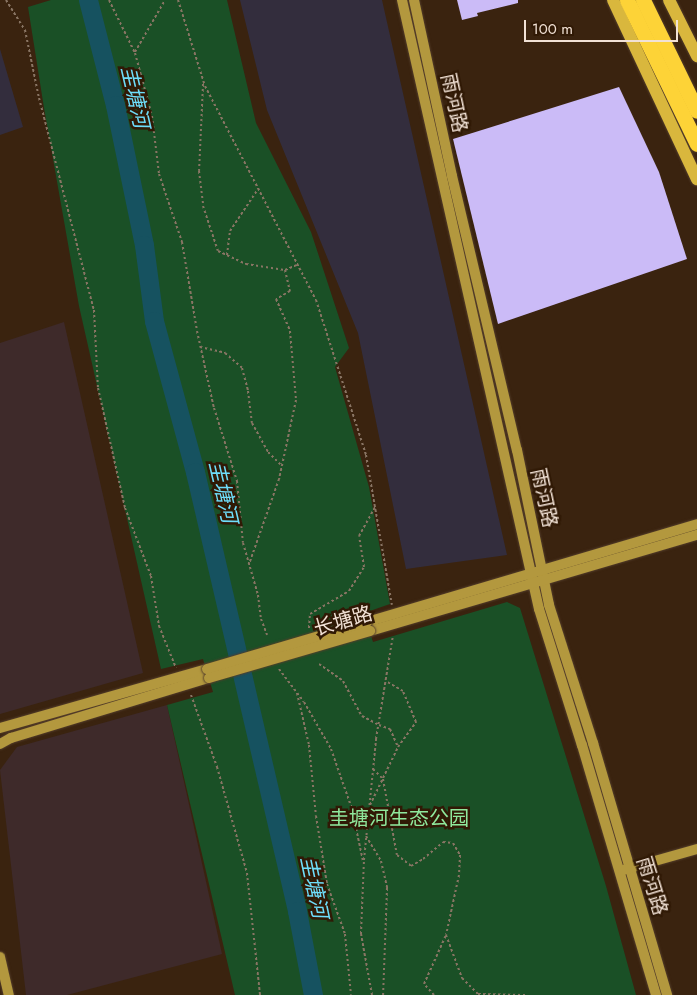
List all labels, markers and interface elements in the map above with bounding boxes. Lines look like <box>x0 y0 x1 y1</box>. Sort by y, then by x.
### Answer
scale bar <box>527 10 681 42</box>
text: 100 m <box>532 18 573 40</box>
water label: 圭塘河 <box>116 63 154 131</box>
street label: 雨河路 <box>436 71 472 135</box>
water label: 圭塘河 <box>204 458 242 526</box>
street label: 雨河路 <box>526 466 562 530</box>
street label: 长塘路 <box>311 601 375 641</box>
park label: 圭塘河生态公园 <box>329 806 469 830</box>
water label: 圭塘河 <box>295 854 333 920</box>
street label: 雨河路 <box>632 854 672 918</box>

